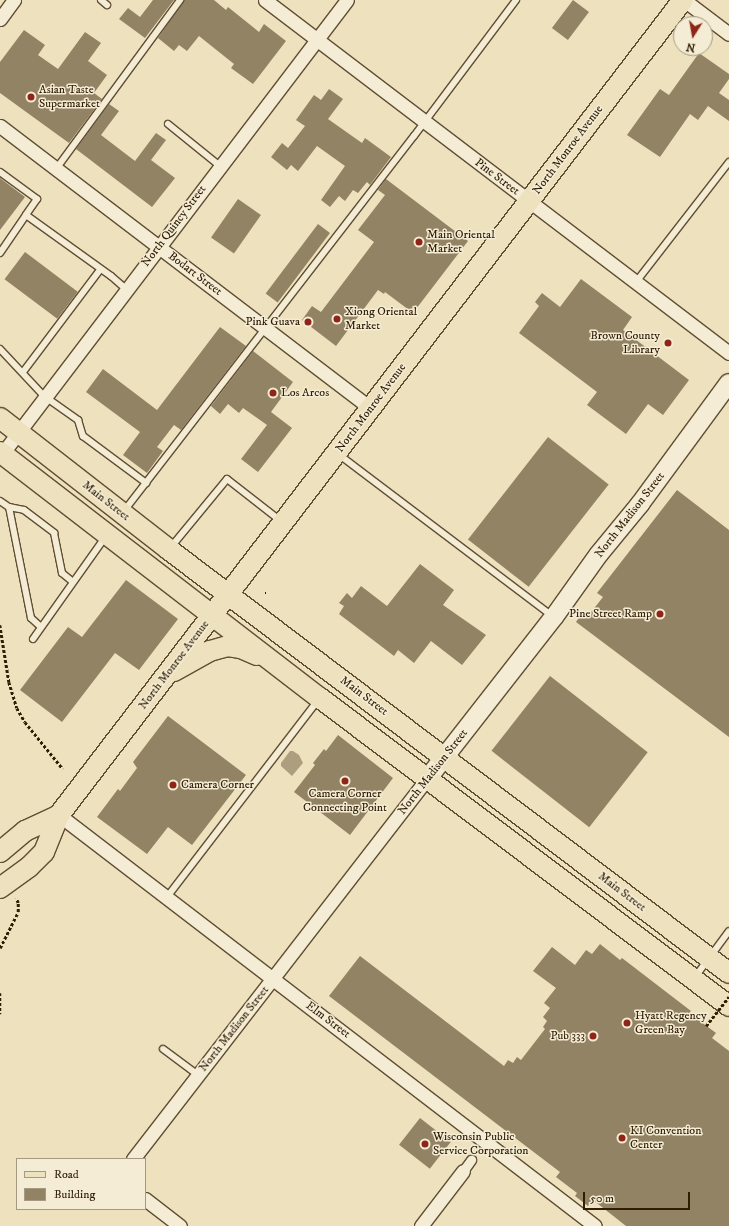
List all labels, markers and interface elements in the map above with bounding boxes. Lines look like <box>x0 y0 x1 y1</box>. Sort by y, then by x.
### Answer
north arrow <box>673 16 713 56</box>
text: N <box>685 39 697 55</box>
place label: Asian Taste Supermarket <box>39 83 100 111</box>
marker: Asian Taste Supermarket <box>26 92 36 102</box>
street label: North Monroe Avenue <box>530 103 606 197</box>
street label: Pine Street <box>472 156 522 198</box>
street label: North Quincy Street <box>139 182 209 270</box>
place label: Main Oriental Market <box>427 228 495 256</box>
marker: Main Oriental Market <box>414 237 424 247</box>
street label: Bodart Street <box>165 249 225 299</box>
place label: Xiong Oriental Market <box>345 305 417 333</box>
marker: Xiong Oriental Market <box>332 314 342 324</box>
place label: Pink Guava <box>246 315 300 329</box>
marker: Pink Guava <box>303 317 313 327</box>
place label: Brown County Library <box>590 329 660 357</box>
marker: Brown County Library <box>663 338 673 348</box>
street label: North Monroe Avenue <box>333 361 409 455</box>
place label: Los Arcos <box>281 386 329 400</box>
marker: Los Arcos <box>268 388 278 398</box>
street label: North Madison Street <box>592 469 668 561</box>
street label: Main Street <box>79 478 133 524</box>
place label: Pine Street Ramp <box>569 607 652 621</box>
marker: Pine Street Ramp <box>655 609 665 619</box>
street label: North Monroe Avenue <box>136 618 212 712</box>
street label: Main Street <box>337 673 391 719</box>
street label: North Madison Street <box>395 726 471 818</box>
marker: Camera Corner Connecting Point <box>340 776 350 786</box>
place label: Camera Corner <box>181 778 254 792</box>
marker: Camera Corner <box>168 780 178 790</box>
place label: Camera Corner Connecting Point <box>303 787 387 815</box>
street label: Main Street <box>595 869 649 915</box>
street label: North Madison Street <box>196 983 272 1075</box>
street label: Elm Street <box>303 999 353 1041</box>
place label: Hyatt Regency Green Bay <box>635 1009 707 1037</box>
marker: Hyatt Regency Green Bay <box>622 1018 632 1028</box>
place label: Pub 333 <box>551 1029 585 1043</box>
marker: Pub 333 <box>588 1031 598 1041</box>
place label: KI Convention Center <box>630 1124 701 1152</box>
place label: Wisconsin Public Service Corporation <box>433 1130 529 1158</box>
marker: KI Convention Center <box>617 1133 627 1143</box>
marker: Wisconsin Public Service Corporation <box>420 1139 430 1149</box>
legend <box>16 1158 146 1210</box>
text: Road <box>54 1167 79 1182</box>
scale bar <box>585 1184 692 1210</box>
text: Building <box>54 1187 95 1202</box>
text: 50 m <box>590 1191 614 1206</box>

